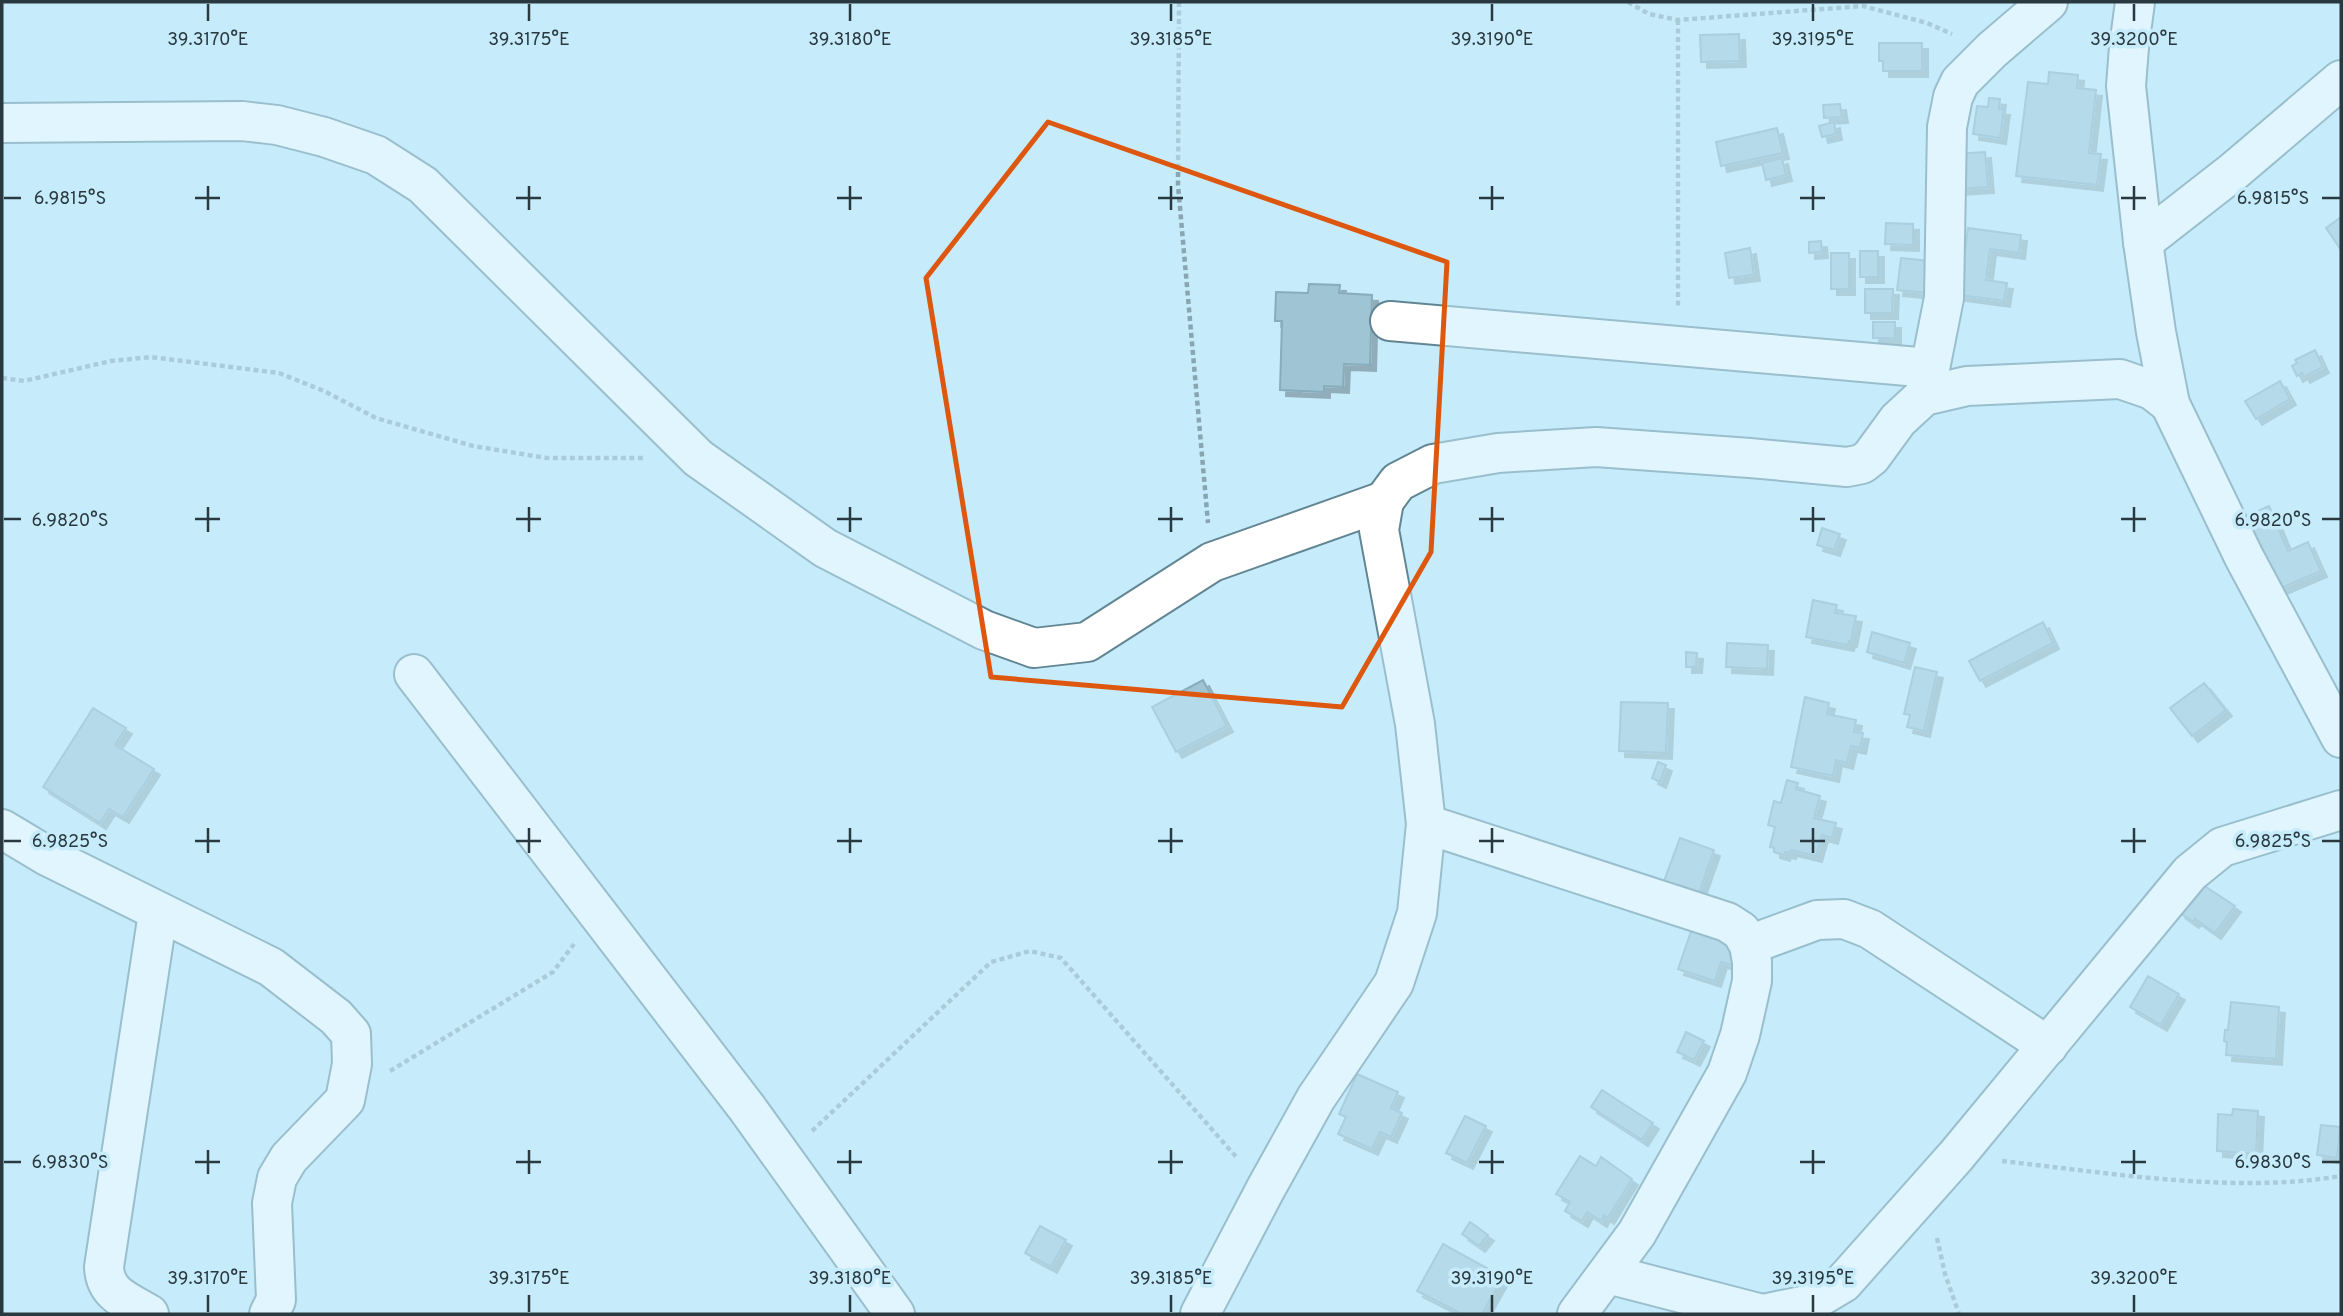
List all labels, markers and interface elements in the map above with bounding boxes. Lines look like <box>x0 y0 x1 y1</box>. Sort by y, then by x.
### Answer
text: 39.3170°E <box>167 29 249 52</box>
text: 39.3175°E <box>488 29 570 52</box>
text: 39.3180°E <box>808 29 892 52</box>
text: 39.3185°E <box>1129 29 1213 52</box>
text: 39.3190°E <box>1450 29 1534 52</box>
text: 39.3195°E <box>1772 29 1854 52</box>
text: 39.3200°E <box>2090 29 2178 52</box>
text: 6.9815°S <box>34 188 106 211</box>
text: 6.9815°S <box>2237 188 2309 211</box>
text: 6.9820°S <box>32 510 108 533</box>
text: 6.9820°S <box>2235 510 2311 533</box>
text: 6.9825°S <box>32 831 108 854</box>
text: 6.9825°S <box>2235 831 2311 854</box>
text: 6.9830°S <box>32 1152 108 1175</box>
text: 6.9830°S <box>2235 1152 2311 1175</box>
text: 39.3170°E <box>167 1268 249 1291</box>
text: 39.3175°E <box>488 1268 570 1291</box>
text: 39.3180°E <box>808 1268 892 1291</box>
text: 39.3185°E <box>1129 1268 1213 1291</box>
text: 39.3190°E <box>1450 1268 1534 1291</box>
text: 39.3195°E <box>1772 1268 1854 1291</box>
text: 39.3200°E <box>2090 1268 2178 1291</box>

